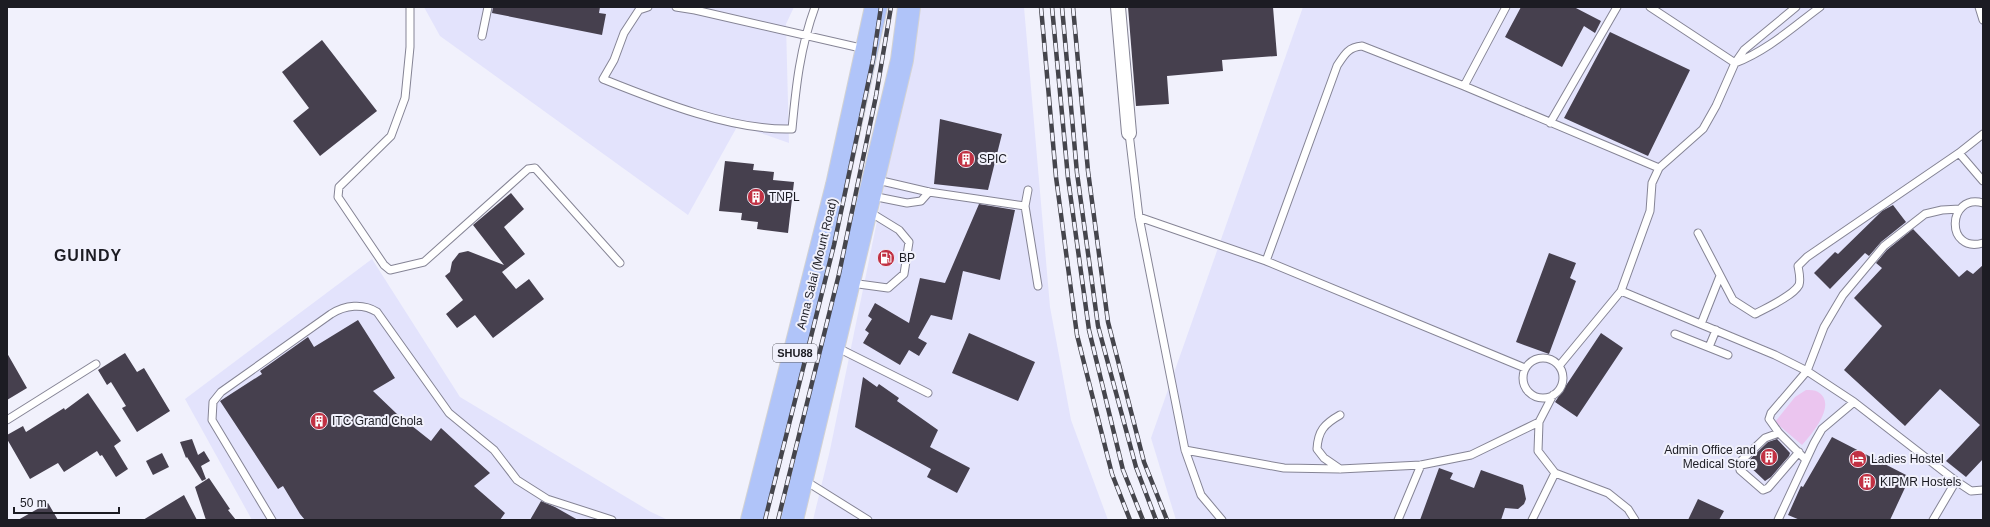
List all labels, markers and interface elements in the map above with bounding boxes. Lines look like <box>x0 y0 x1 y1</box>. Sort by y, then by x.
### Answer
building icon: SPIC <box>956 149 976 169</box>
place label: SPIC <box>979 152 1007 166</box>
building icon: TNPL <box>746 187 766 207</box>
place label: TNPL <box>769 190 800 204</box>
street label: Anna Salai (Mount Road) <box>794 197 840 331</box>
district label: GUINDY <box>54 247 122 264</box>
fuel station icon: BP <box>876 248 896 268</box>
place label: BP <box>899 251 915 265</box>
road number: SHU88 <box>773 344 817 362</box>
building icon: ITC Grand Chola <box>309 411 329 431</box>
place label: ITC Grand Chola <box>332 414 423 428</box>
place label: Admin Office and Medical Store <box>1664 443 1756 471</box>
building icon: Admin Office and Medical Store <box>1759 447 1779 467</box>
hotel icon: Ladies Hostel <box>1848 449 1868 469</box>
place label: Ladies Hostel <box>1871 452 1944 466</box>
building icon: KIPMR Hostels <box>1857 472 1877 492</box>
place label: KIPMR Hostels <box>1880 475 1961 489</box>
scale bar <box>14 489 119 515</box>
text: 50 m <box>20 496 47 510</box>

